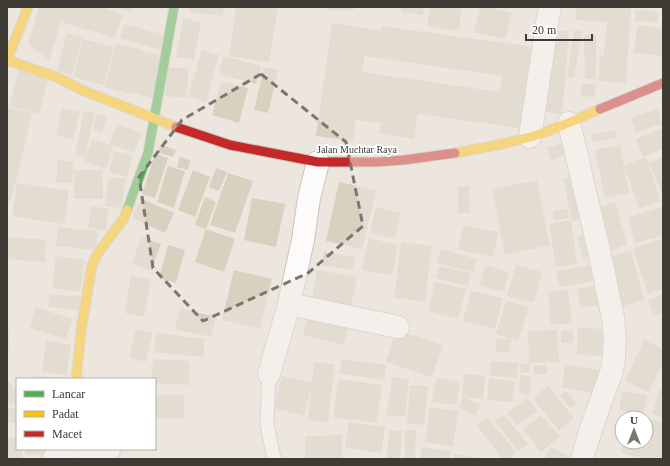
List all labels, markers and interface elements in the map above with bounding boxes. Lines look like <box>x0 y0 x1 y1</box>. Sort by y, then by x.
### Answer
scale bar <box>526 16 592 42</box>
text: 20 m <box>532 23 557 37</box>
street label: Jalan Muchtar Raya <box>317 144 398 155</box>
legend <box>16 378 156 450</box>
text: Lancar <box>52 387 85 401</box>
text: Padat <box>52 407 79 421</box>
north arrow <box>614 410 654 450</box>
text: U <box>630 414 638 426</box>
text: Macet <box>52 427 83 441</box>

